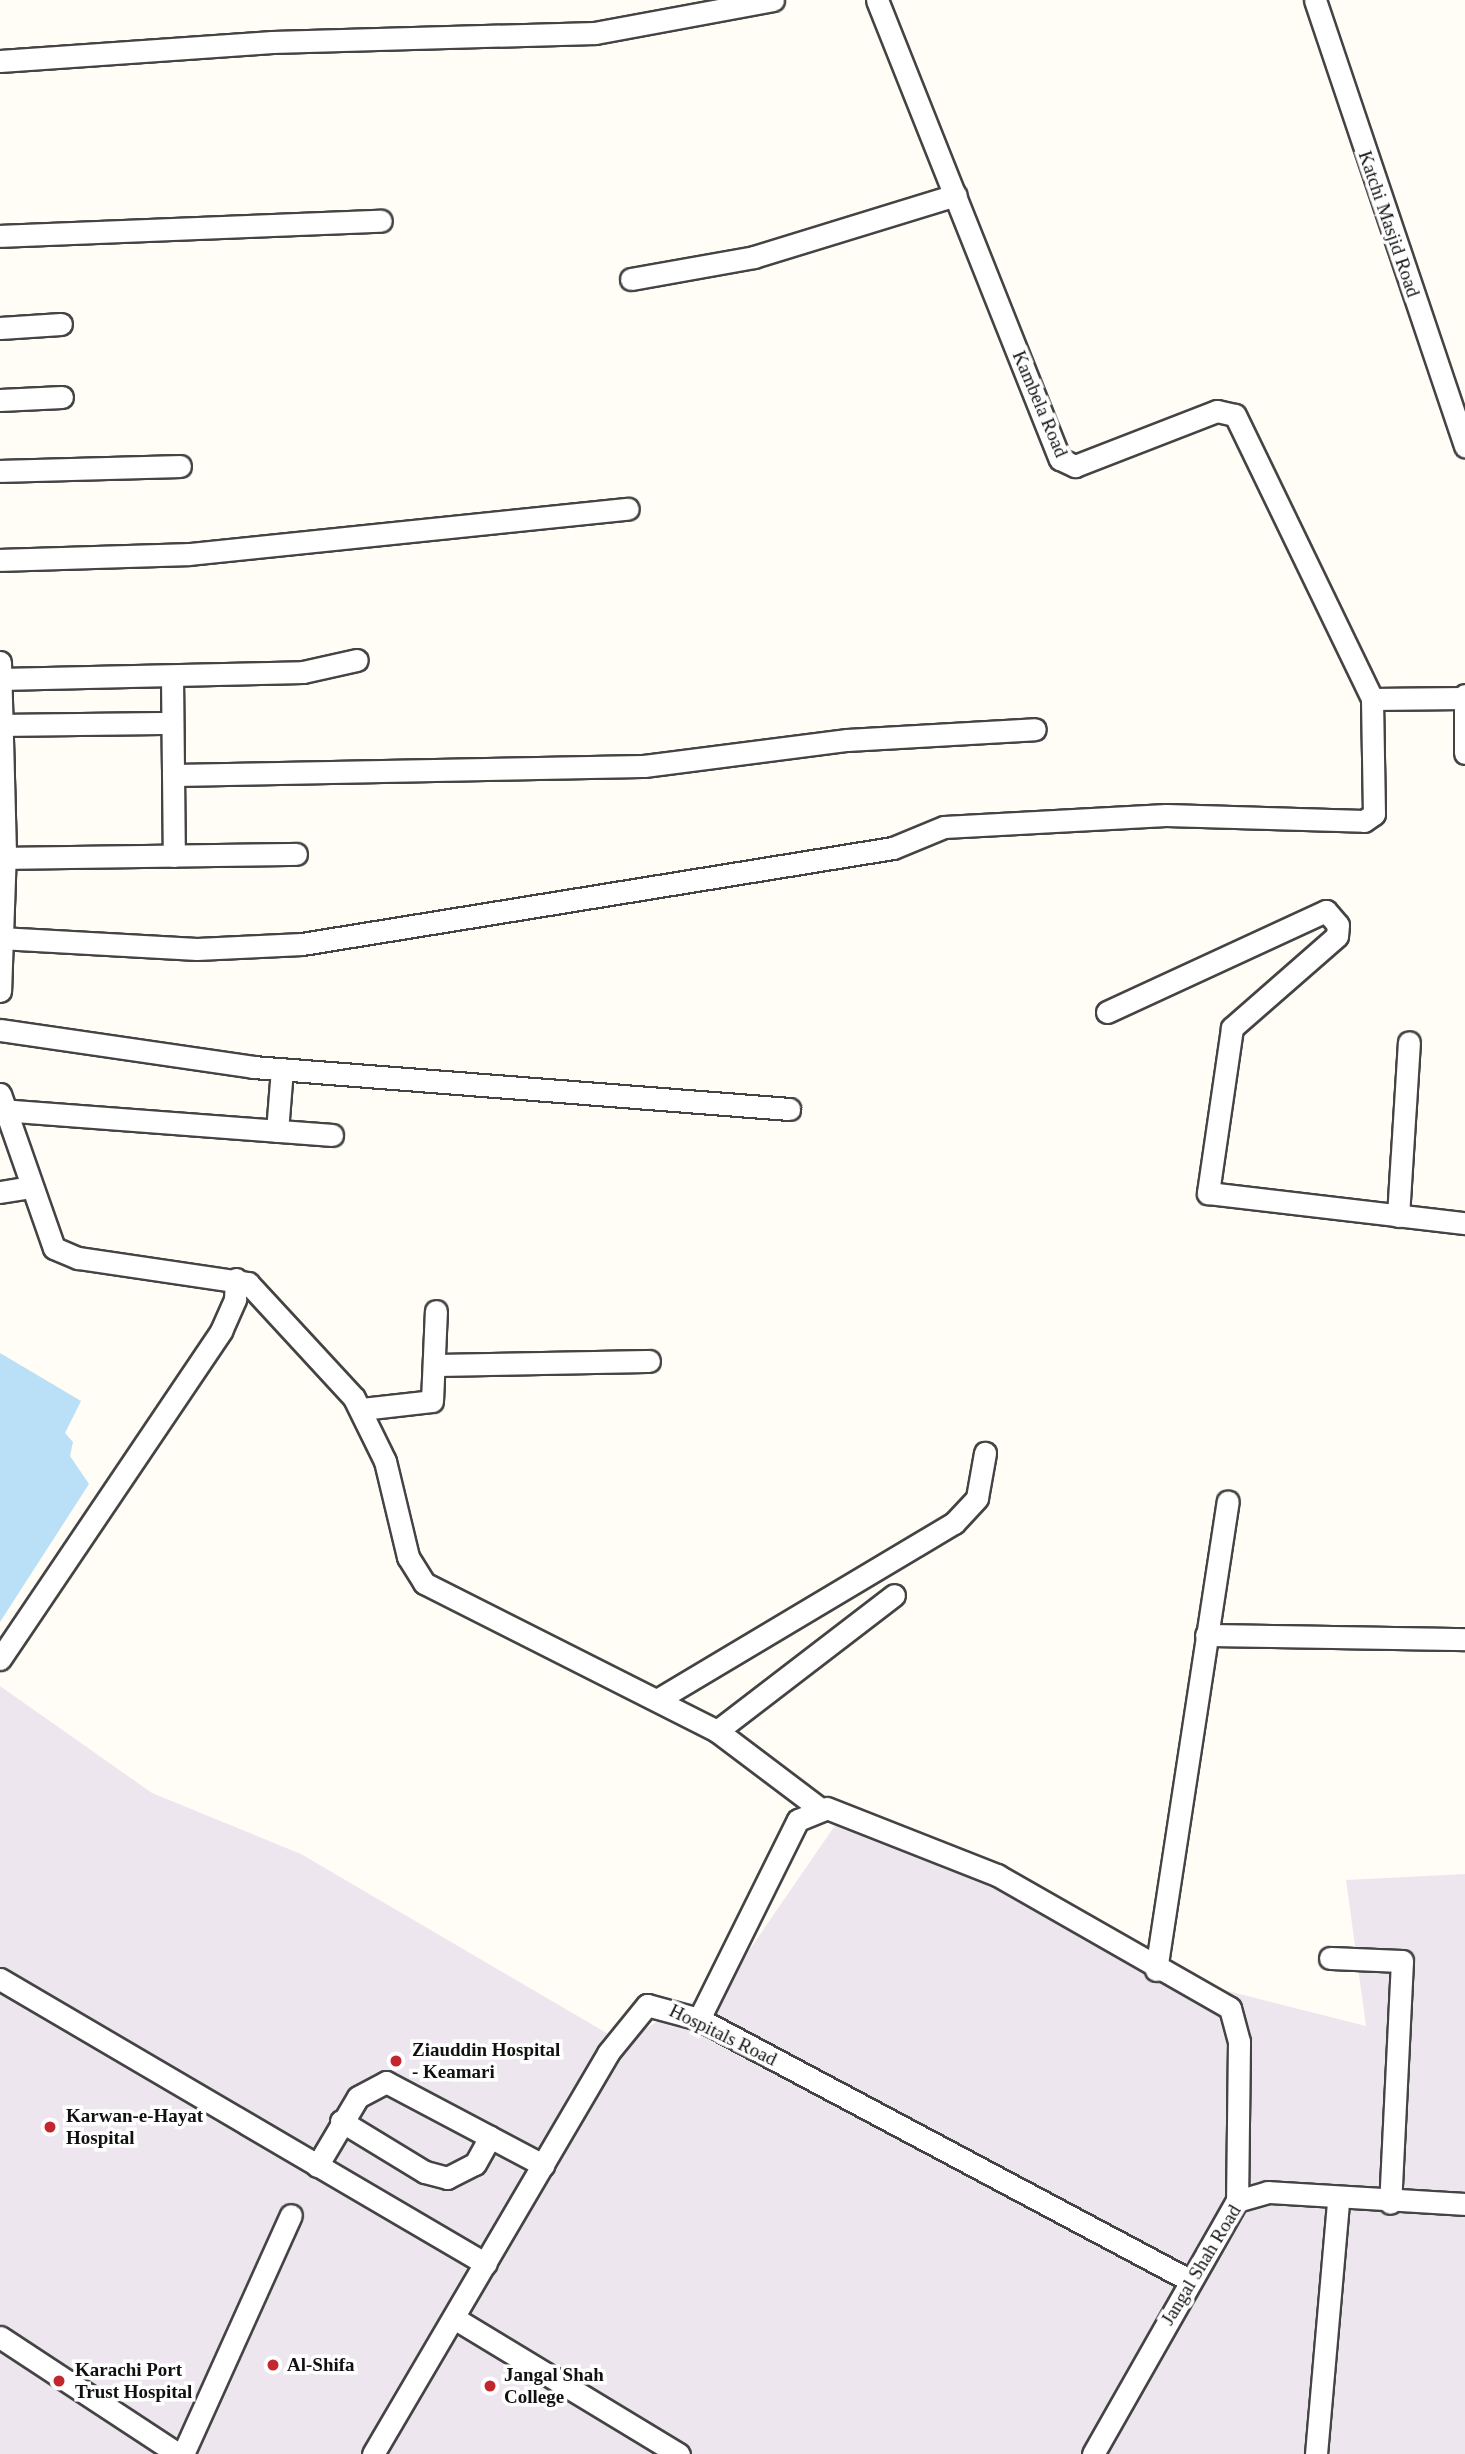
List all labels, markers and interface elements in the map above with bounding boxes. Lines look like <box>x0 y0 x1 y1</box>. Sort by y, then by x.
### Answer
street label: Katchi Masjid Road <box>1353 148 1425 300</box>
street label: Kambela Road <box>1007 347 1073 461</box>
street label: Hospitals Road <box>666 1999 780 2071</box>
place label: Ziauddin Hospital - Keamari <box>412 2039 560 2083</box>
marker: Ziauddin Hospital - Keamari <box>386 2051 406 2071</box>
place label: Karwan-e-Hayat Hospital <box>66 2105 203 2149</box>
marker: Karwan-e-Hayat Hospital <box>40 2117 60 2137</box>
street label: Jangal Shah Road <box>1156 2201 1246 2329</box>
place label: Al-Shifa <box>287 2354 355 2376</box>
marker: Al-Shifa <box>265 2357 281 2373</box>
place label: Karachi Port Trust Hospital <box>75 2359 192 2403</box>
place label: Jangal Shah College <box>504 2364 604 2408</box>
marker: Karachi Port Trust Hospital <box>49 2371 69 2391</box>
marker: Jangal Shah College <box>482 2378 498 2394</box>

